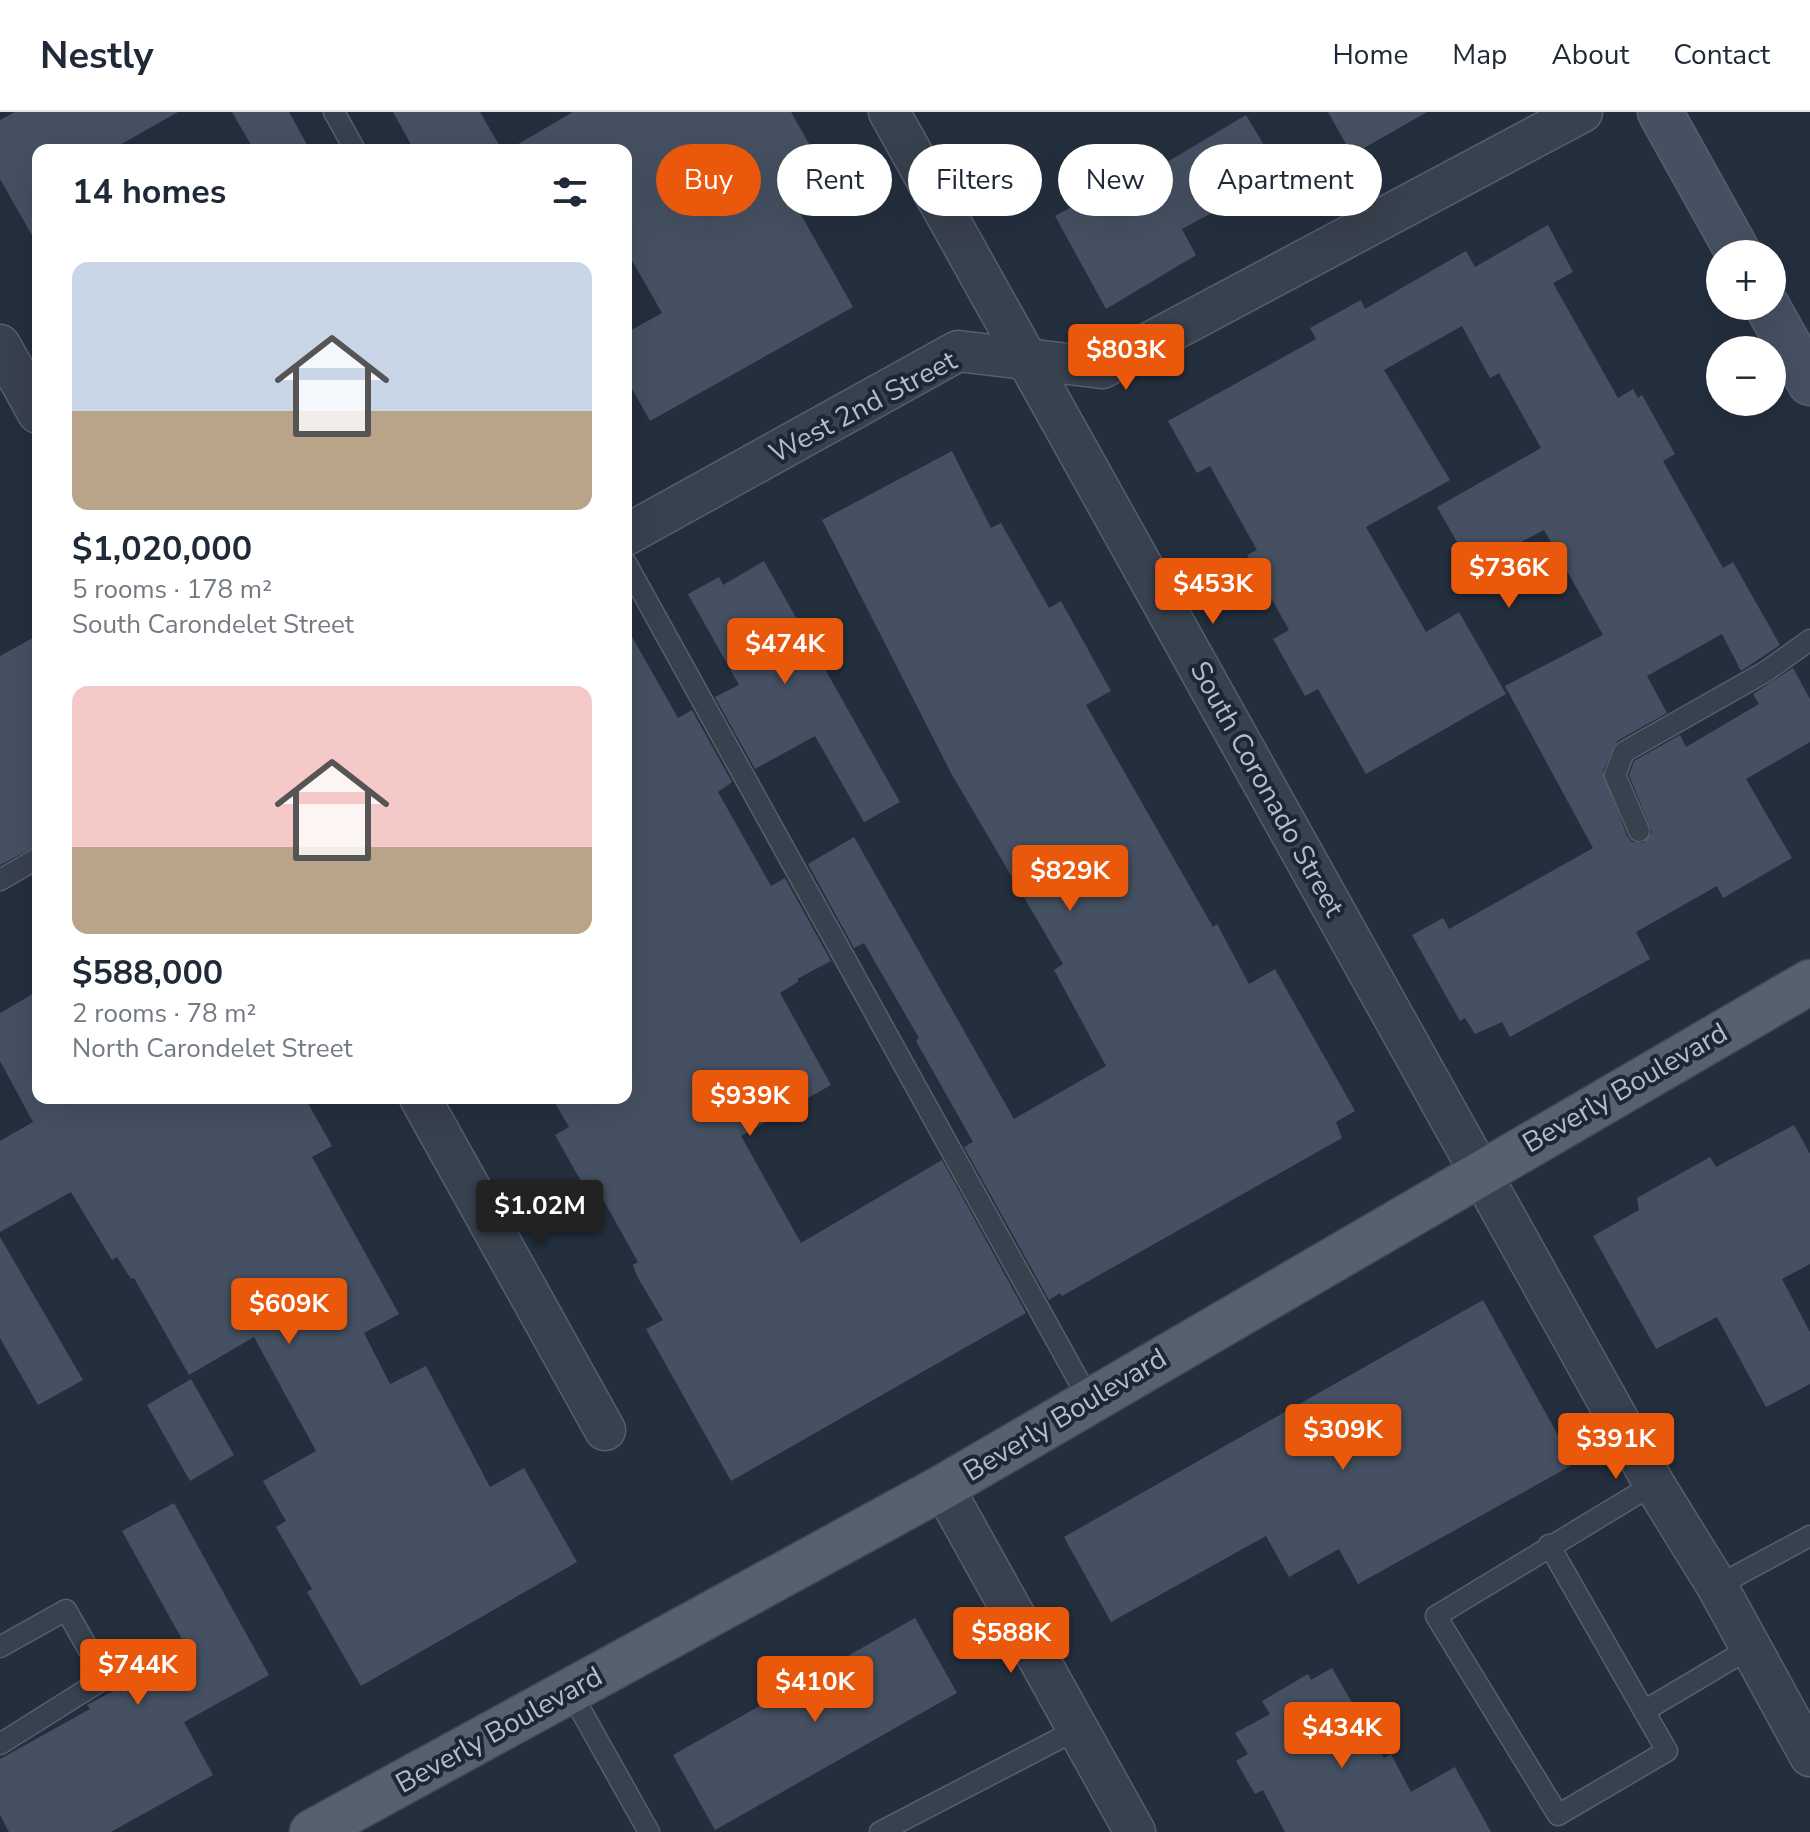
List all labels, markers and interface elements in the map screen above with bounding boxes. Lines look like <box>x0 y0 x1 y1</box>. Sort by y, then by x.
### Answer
text: Nestly <box>40 30 154 81</box>
text: Home <box>1333 36 1408 74</box>
text: Map <box>1452 36 1507 74</box>
text: About <box>1551 36 1629 74</box>
text: Contact <box>1673 36 1770 74</box>
chip: Buy <box>656 144 761 216</box>
chip: Rent <box>777 144 892 216</box>
chip: Filters <box>908 144 1042 216</box>
chip: New <box>1058 144 1173 216</box>
chip: Apartment <box>1189 144 1382 216</box>
text: 14 homes <box>72 169 226 215</box>
icon: filters <box>548 170 592 214</box>
map controls <box>1706 240 1786 416</box>
button: + <box>1706 240 1786 320</box>
icon: home <box>260 314 404 458</box>
pin: $803K <box>1070 324 1182 392</box>
text: $803K <box>1086 332 1166 367</box>
button: − <box>1706 336 1786 416</box>
street label: West 2nd Street <box>763 342 963 472</box>
text: $1,020,000 <box>72 526 252 572</box>
pin: $736K <box>1453 542 1565 610</box>
text: $736K <box>1469 550 1549 585</box>
pin: $453K <box>1157 558 1269 626</box>
text: $453K <box>1173 566 1253 601</box>
text: 5 rooms · 178 m² <box>72 572 272 607</box>
text: South Carondelet Street <box>72 607 354 642</box>
pin: $474K <box>729 618 841 686</box>
text: $474K <box>745 626 825 661</box>
street label: South Coronado Street <box>1181 655 1353 924</box>
icon: home <box>260 738 404 882</box>
pin: $829K <box>1014 845 1126 913</box>
text: $829K <box>1030 853 1110 888</box>
text: $588,000 <box>72 950 223 996</box>
text: 2 rooms · 78 m² <box>72 996 256 1031</box>
street label: Beverly Boulevard <box>1516 1014 1734 1162</box>
text: North Carondelet Street <box>72 1031 353 1066</box>
pin: $939K <box>694 1070 806 1138</box>
text: $939K <box>710 1078 790 1113</box>
pin: $1.02M <box>475 1180 605 1248</box>
text: $1.02M <box>494 1188 586 1223</box>
pin: $609K <box>233 1278 345 1346</box>
text: $609K <box>249 1286 329 1321</box>
street label: Beverly Boulevard <box>956 1339 1174 1491</box>
pin: $309K <box>1287 1404 1399 1472</box>
text: $309K <box>1303 1412 1383 1447</box>
pin: $391K <box>1560 1413 1672 1481</box>
text: $391K <box>1576 1421 1656 1456</box>
pin: $588K <box>955 1607 1067 1675</box>
text: $588K <box>971 1615 1051 1650</box>
pin: $744K <box>82 1639 194 1707</box>
text: $744K <box>98 1647 178 1682</box>
pin: $410K <box>759 1656 871 1724</box>
street label: Beverly Boulevard <box>389 1657 609 1803</box>
text: $410K <box>775 1664 855 1699</box>
pin: $434K <box>1286 1702 1398 1770</box>
text: $434K <box>1302 1710 1382 1745</box>

